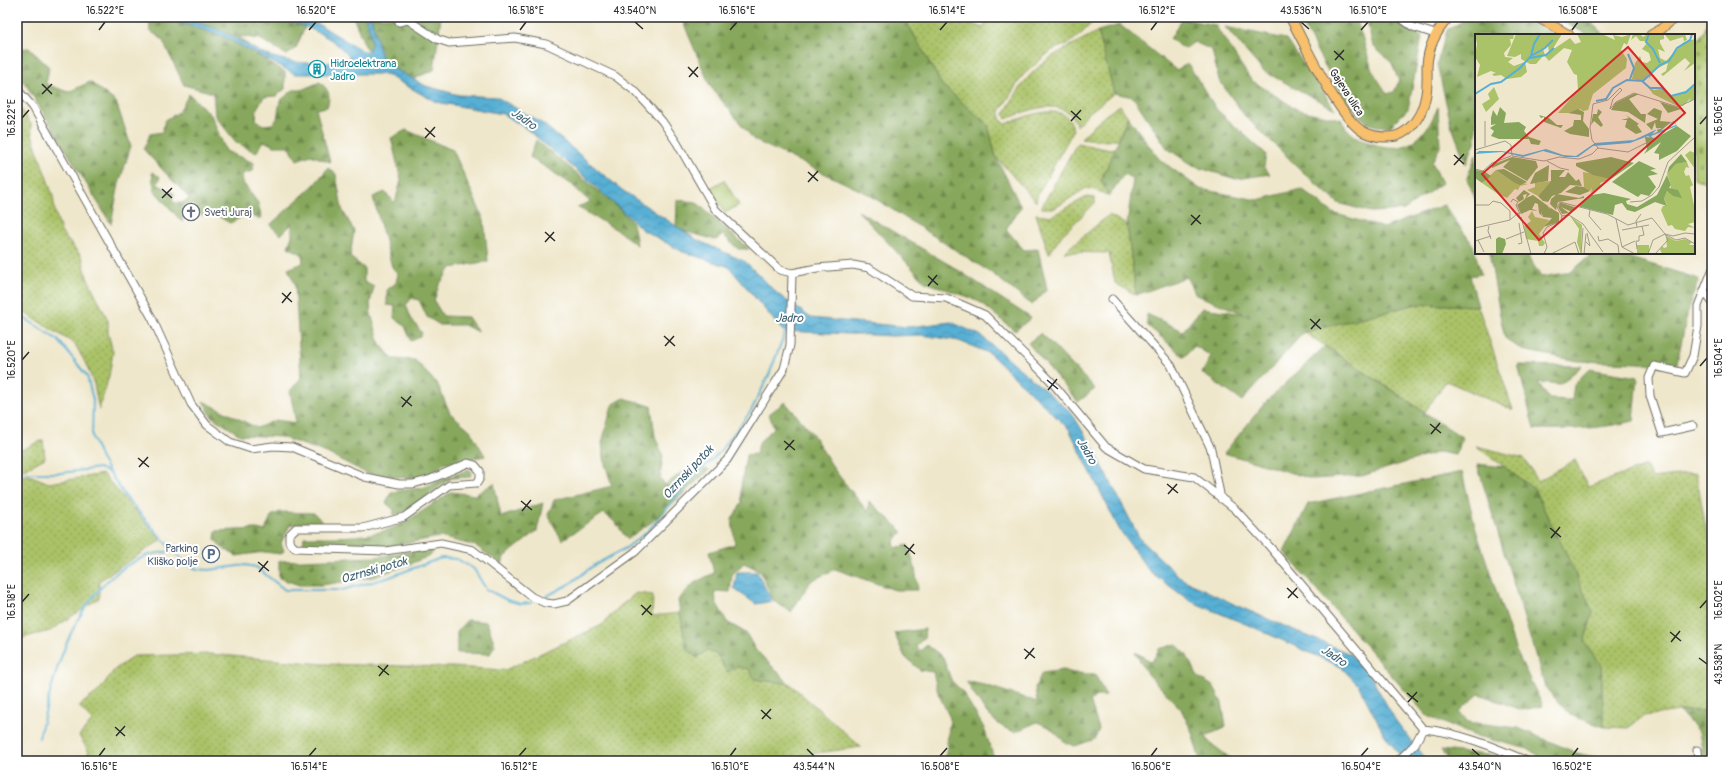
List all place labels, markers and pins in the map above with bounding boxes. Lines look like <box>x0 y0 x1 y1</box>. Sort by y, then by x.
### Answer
place label: Hidroelektrana Jadro <box>330 57 396 83</box>
building icon: Hidroelektrana Jadro <box>307 59 327 79</box>
church icon: Sveti Juraj <box>181 202 201 222</box>
place label: Sveti Juraj <box>204 206 252 219</box>
place label: Parking Kliško polje <box>147 542 199 568</box>
parking icon: Parking Kliško polje <box>201 544 221 564</box>

